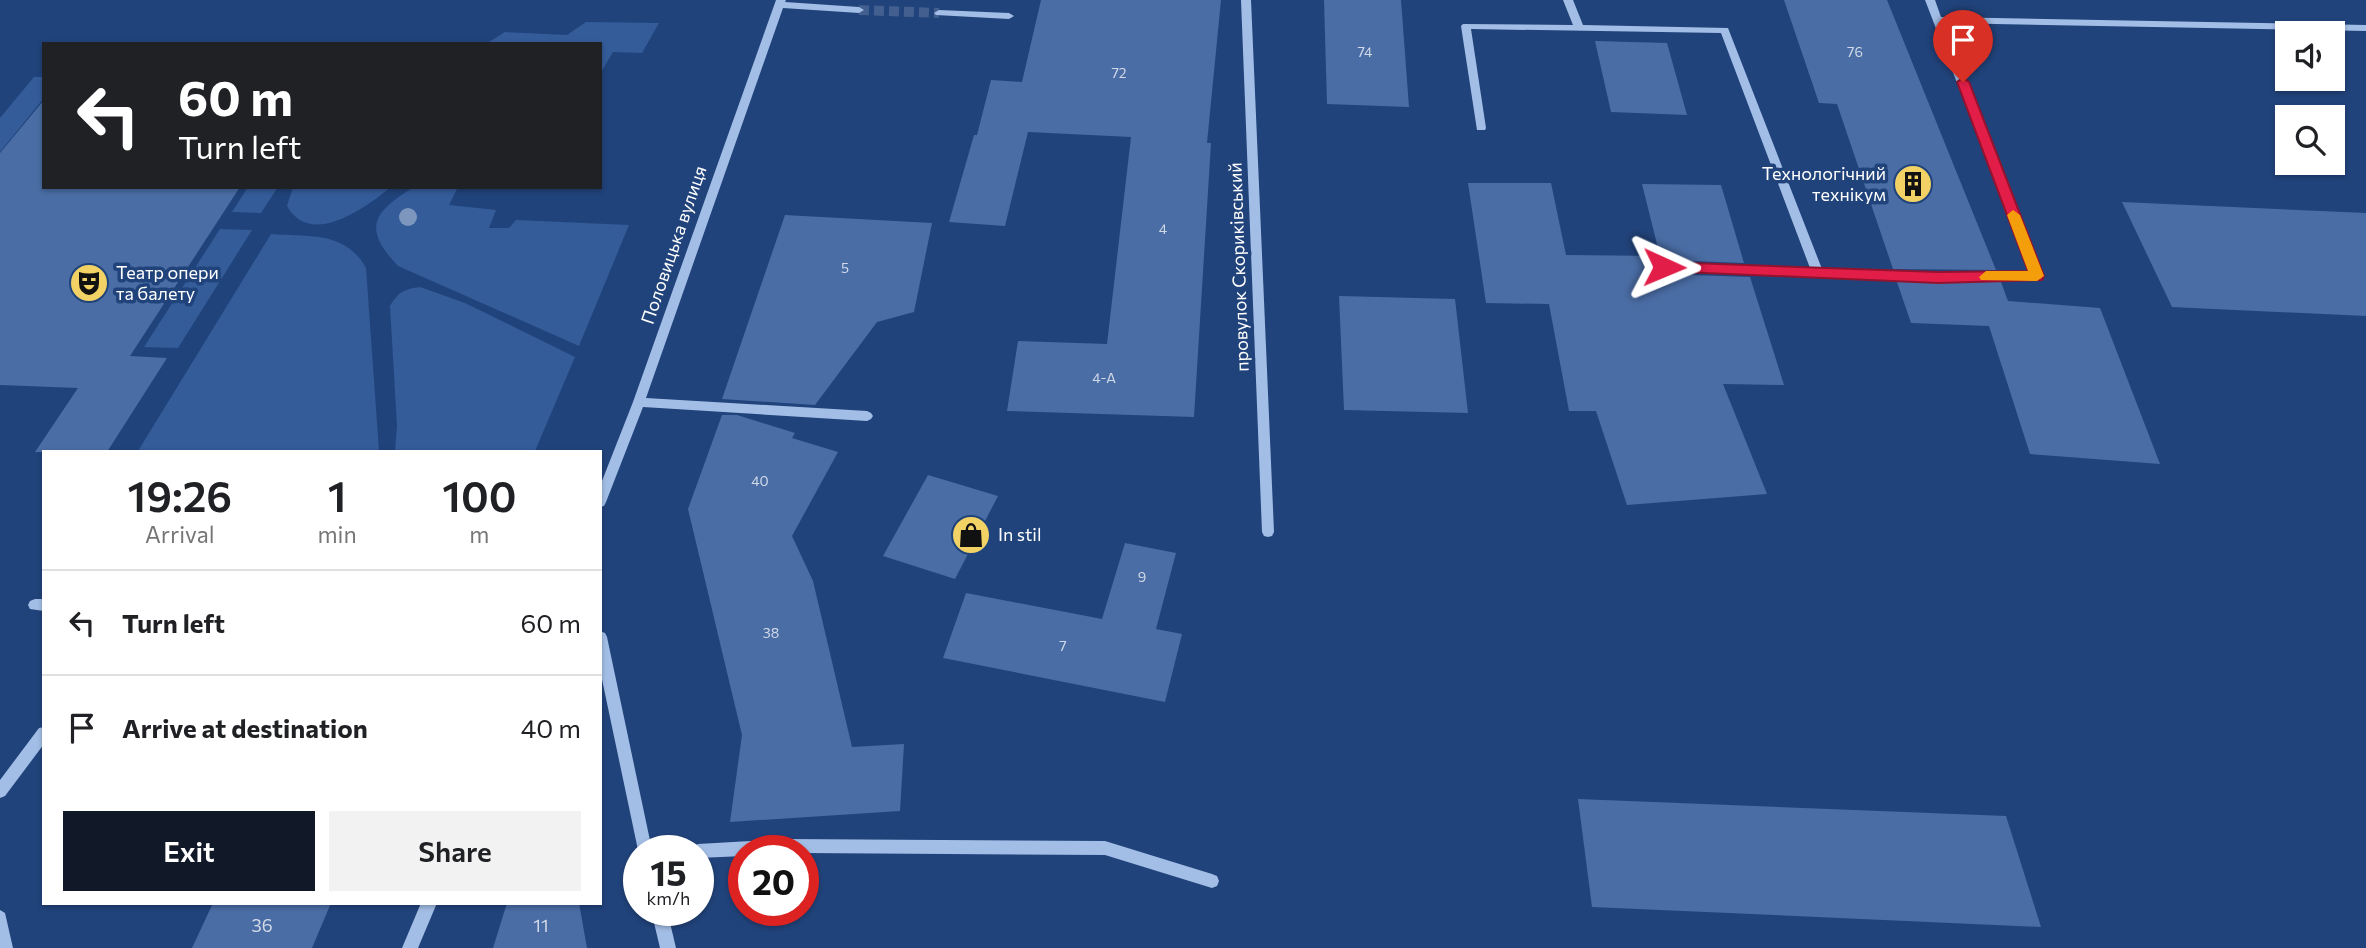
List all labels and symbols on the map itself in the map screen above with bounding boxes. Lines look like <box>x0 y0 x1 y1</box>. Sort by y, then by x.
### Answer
pin <box>1933 10 1993 82</box>
house number: 74 <box>1358 43 1373 60</box>
house number: 76 <box>1847 43 1863 60</box>
house number: 72 <box>1111 64 1127 81</box>
street label: провулок Скориківський <box>1223 162 1253 372</box>
place label: Технологічний технікум <box>1762 162 1886 205</box>
street label: Половицька вулиця <box>636 163 710 327</box>
building icon: Технологічний технікум <box>1892 163 1934 205</box>
house number: 4 <box>1159 220 1168 237</box>
position arrow <box>1627 230 1701 304</box>
house number: 5 <box>841 259 849 276</box>
place label: Театр опери та балету <box>116 261 219 304</box>
theatre icon: Театр опери та балету <box>68 262 110 304</box>
house number: 4-А <box>1092 369 1116 386</box>
house number: 40 <box>751 472 769 489</box>
shop icon: In stil <box>950 514 992 556</box>
place label: In stil <box>998 523 1042 545</box>
house number: 9 <box>1138 568 1146 585</box>
house number: 38 <box>763 624 779 641</box>
house number: 7 <box>1059 637 1067 654</box>
speed limit sign: 20 <box>728 835 819 926</box>
house number: 36 <box>251 914 273 936</box>
house number: 11 <box>533 914 549 936</box>

